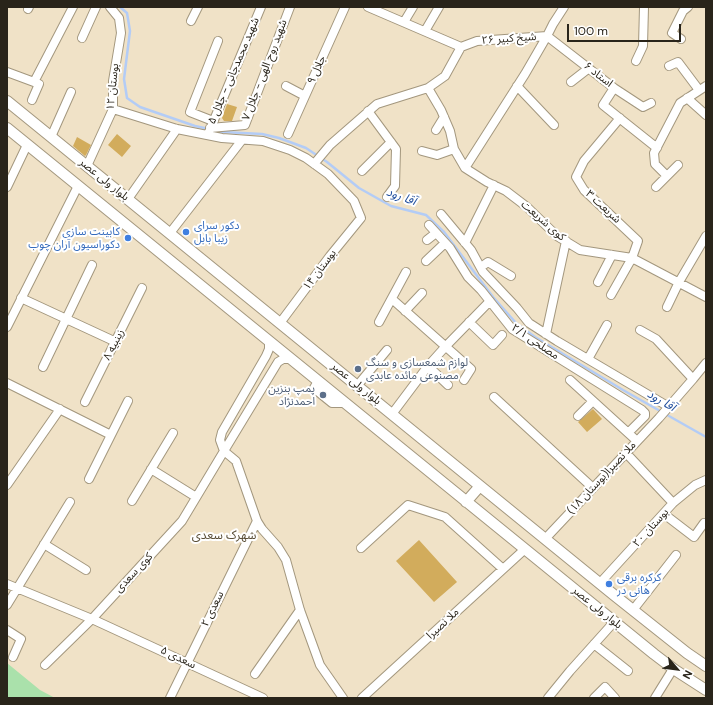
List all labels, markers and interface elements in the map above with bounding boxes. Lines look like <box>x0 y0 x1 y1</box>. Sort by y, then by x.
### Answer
street label: شهید محمدجانی - جلال ۵ <box>206 16 262 126</box>
scale bar <box>569 16 683 42</box>
street label: شهید روح الهی - جلال ۷ <box>240 18 290 122</box>
text: 100 m <box>574 23 608 39</box>
street label: شیخ کبیر ۲۶ <box>481 30 537 48</box>
street label: جلال ۹ <box>305 54 329 86</box>
street label: استاد ۶ <box>581 60 615 90</box>
street label: بوستان ۱۲ <box>104 63 122 111</box>
street label: بلوار ولی عصر <box>76 156 132 204</box>
water label: آقا رود <box>384 185 418 209</box>
street label: شریعت ۳ <box>583 188 623 226</box>
street label: کوی شریعت <box>518 198 568 244</box>
place label: دکور سرای زیبا بابل <box>194 219 240 245</box>
place label: کابینت سازی دکوراسیون آران چوب <box>28 225 120 251</box>
marker: دکور سرای زیبا بابل <box>181 227 191 237</box>
marker: کابینت سازی دکوراسیون آران چوب <box>123 233 133 243</box>
street label: بوستان ۱۴ <box>301 247 339 293</box>
street label: مصلحی ۲/۱ <box>509 321 561 363</box>
street label: زینبیه ۸ <box>101 327 127 363</box>
place label: لوازم شمعسازی و سنگ مصنوعی مائده عابدی <box>366 356 468 382</box>
street label: بلوار ولی عصر <box>328 360 384 408</box>
marker: لوازم شمعسازی و سنگ مصنوعی مائده عابدی <box>353 364 363 374</box>
place label: پمپ بنزین احمدنژاد <box>268 382 315 408</box>
water label: آقا رود <box>644 387 678 415</box>
marker: پمپ بنزین احمدنژاد <box>318 390 328 400</box>
street label: ملا نصیرا(بوستان ۱۸) <box>565 439 639 517</box>
street label: بوستان ۲۰ <box>630 506 672 550</box>
district label: شهرک سعدی <box>192 529 256 543</box>
street label: کوی سعدی <box>112 550 156 596</box>
place label: کرکره برقی هانی در <box>617 571 661 597</box>
marker: کرکره برقی هانی در <box>604 579 614 589</box>
street label: بلوار ولی عصر <box>569 584 625 632</box>
street label: سعدی ۲ <box>199 589 227 629</box>
street label: ملا نصیرا <box>424 606 462 642</box>
street label: سعدی ۵ <box>158 644 198 672</box>
north arrow <box>657 649 697 689</box>
text: N <box>680 668 696 681</box>

